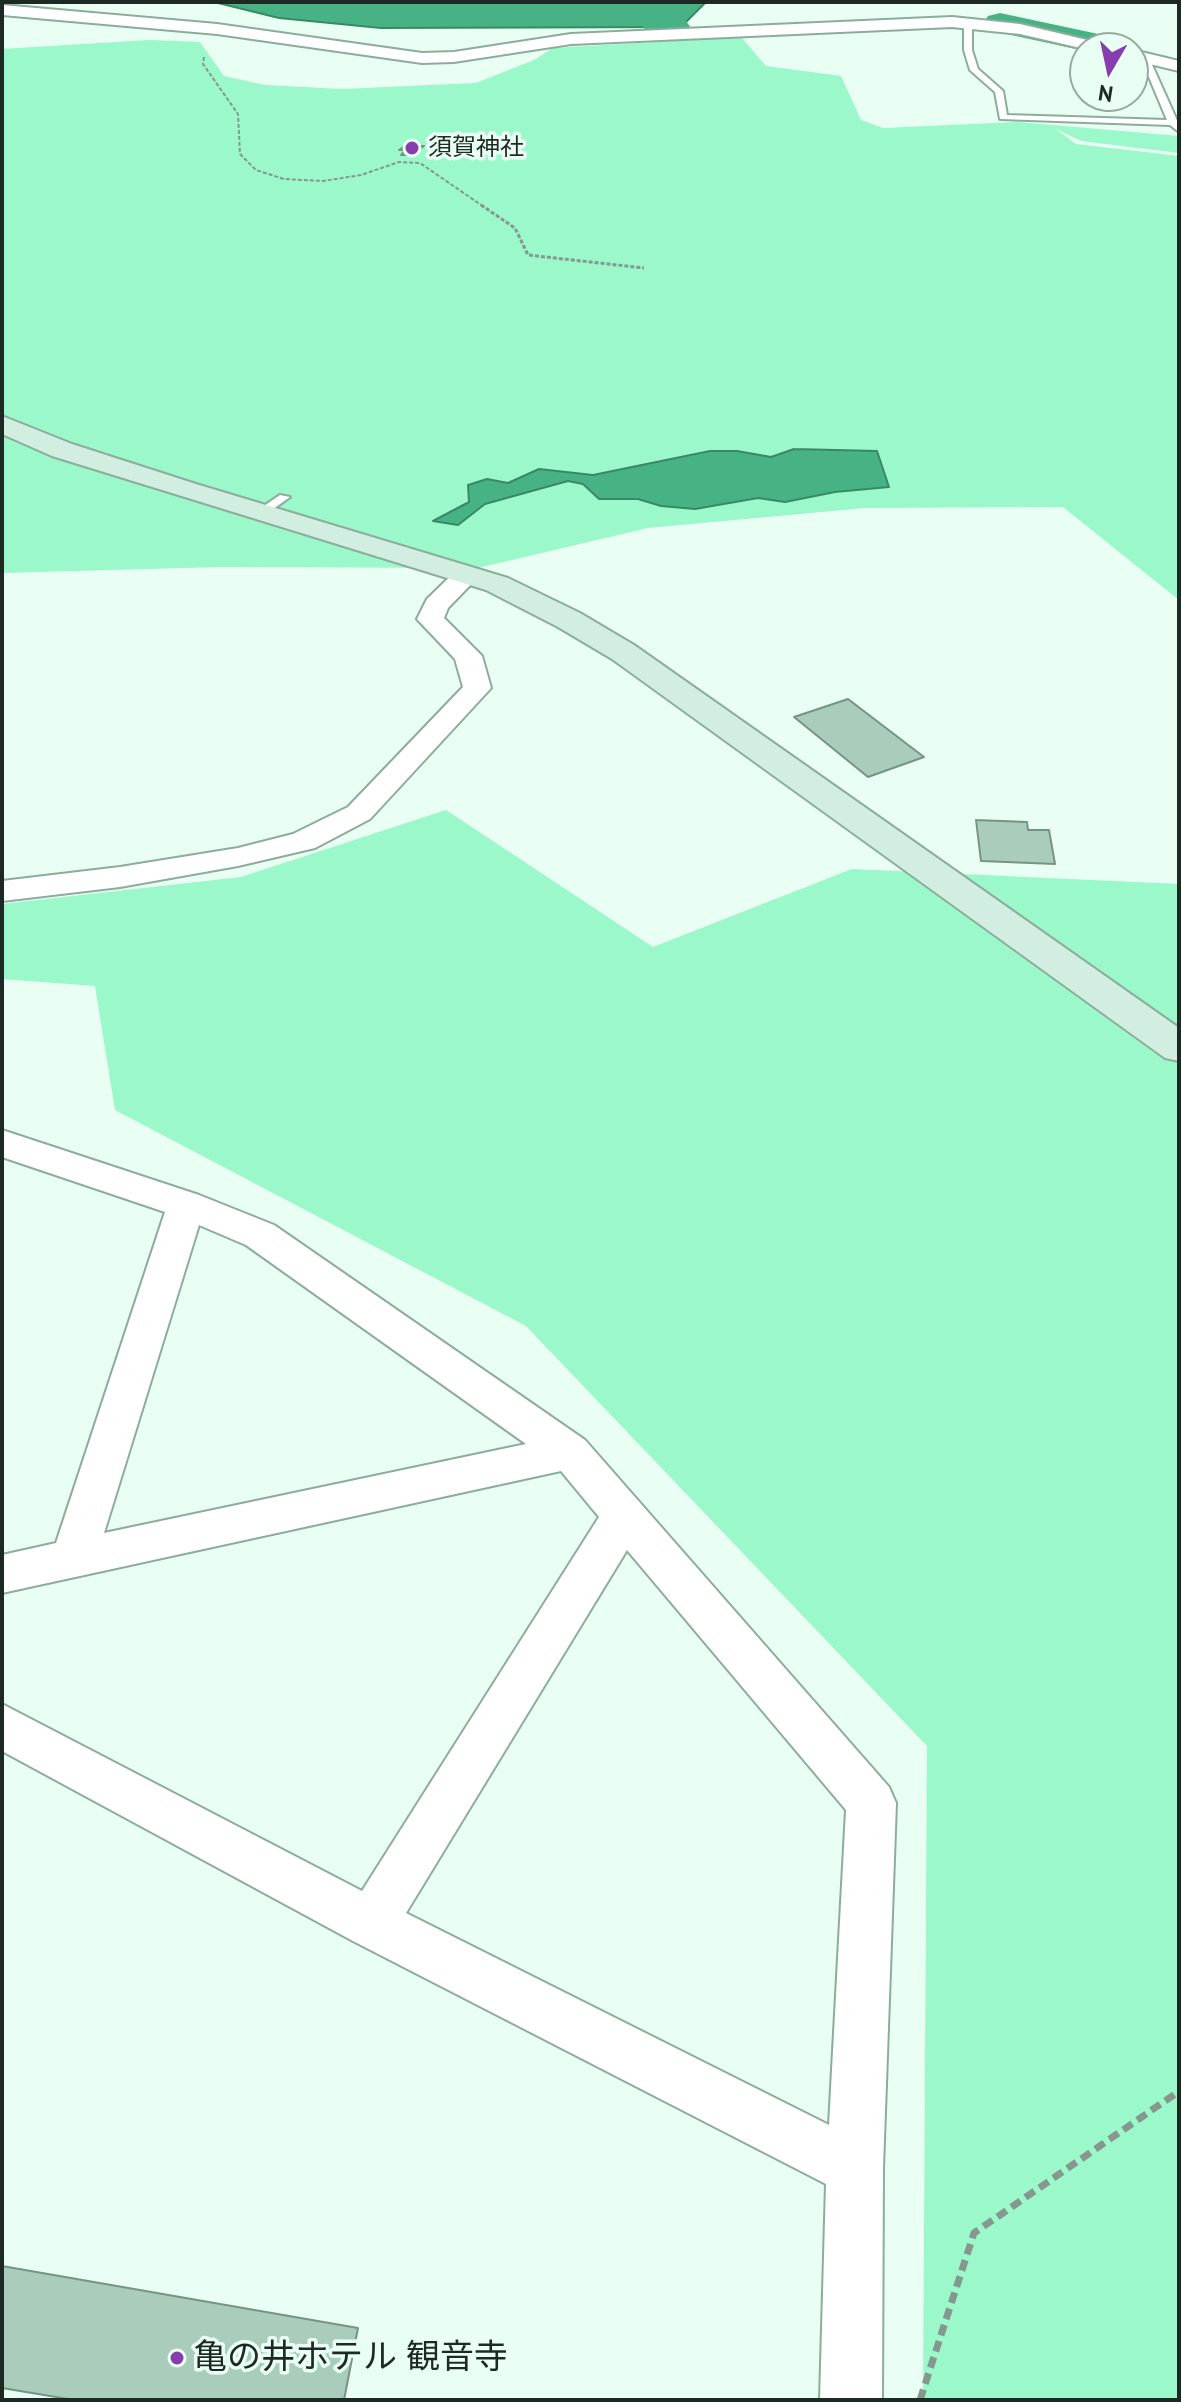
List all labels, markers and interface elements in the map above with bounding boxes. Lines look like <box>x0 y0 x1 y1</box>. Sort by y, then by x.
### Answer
north arrow <box>1069 32 1149 112</box>
text: N <box>1096 79 1115 109</box>
place label: 須賀神社 <box>428 134 524 162</box>
marker: 須賀神社 <box>403 139 421 157</box>
place label: 亀の井ホテル 観音寺 <box>193 2338 508 2378</box>
marker: 亀の井ホテル 観音寺 <box>168 2349 186 2367</box>

